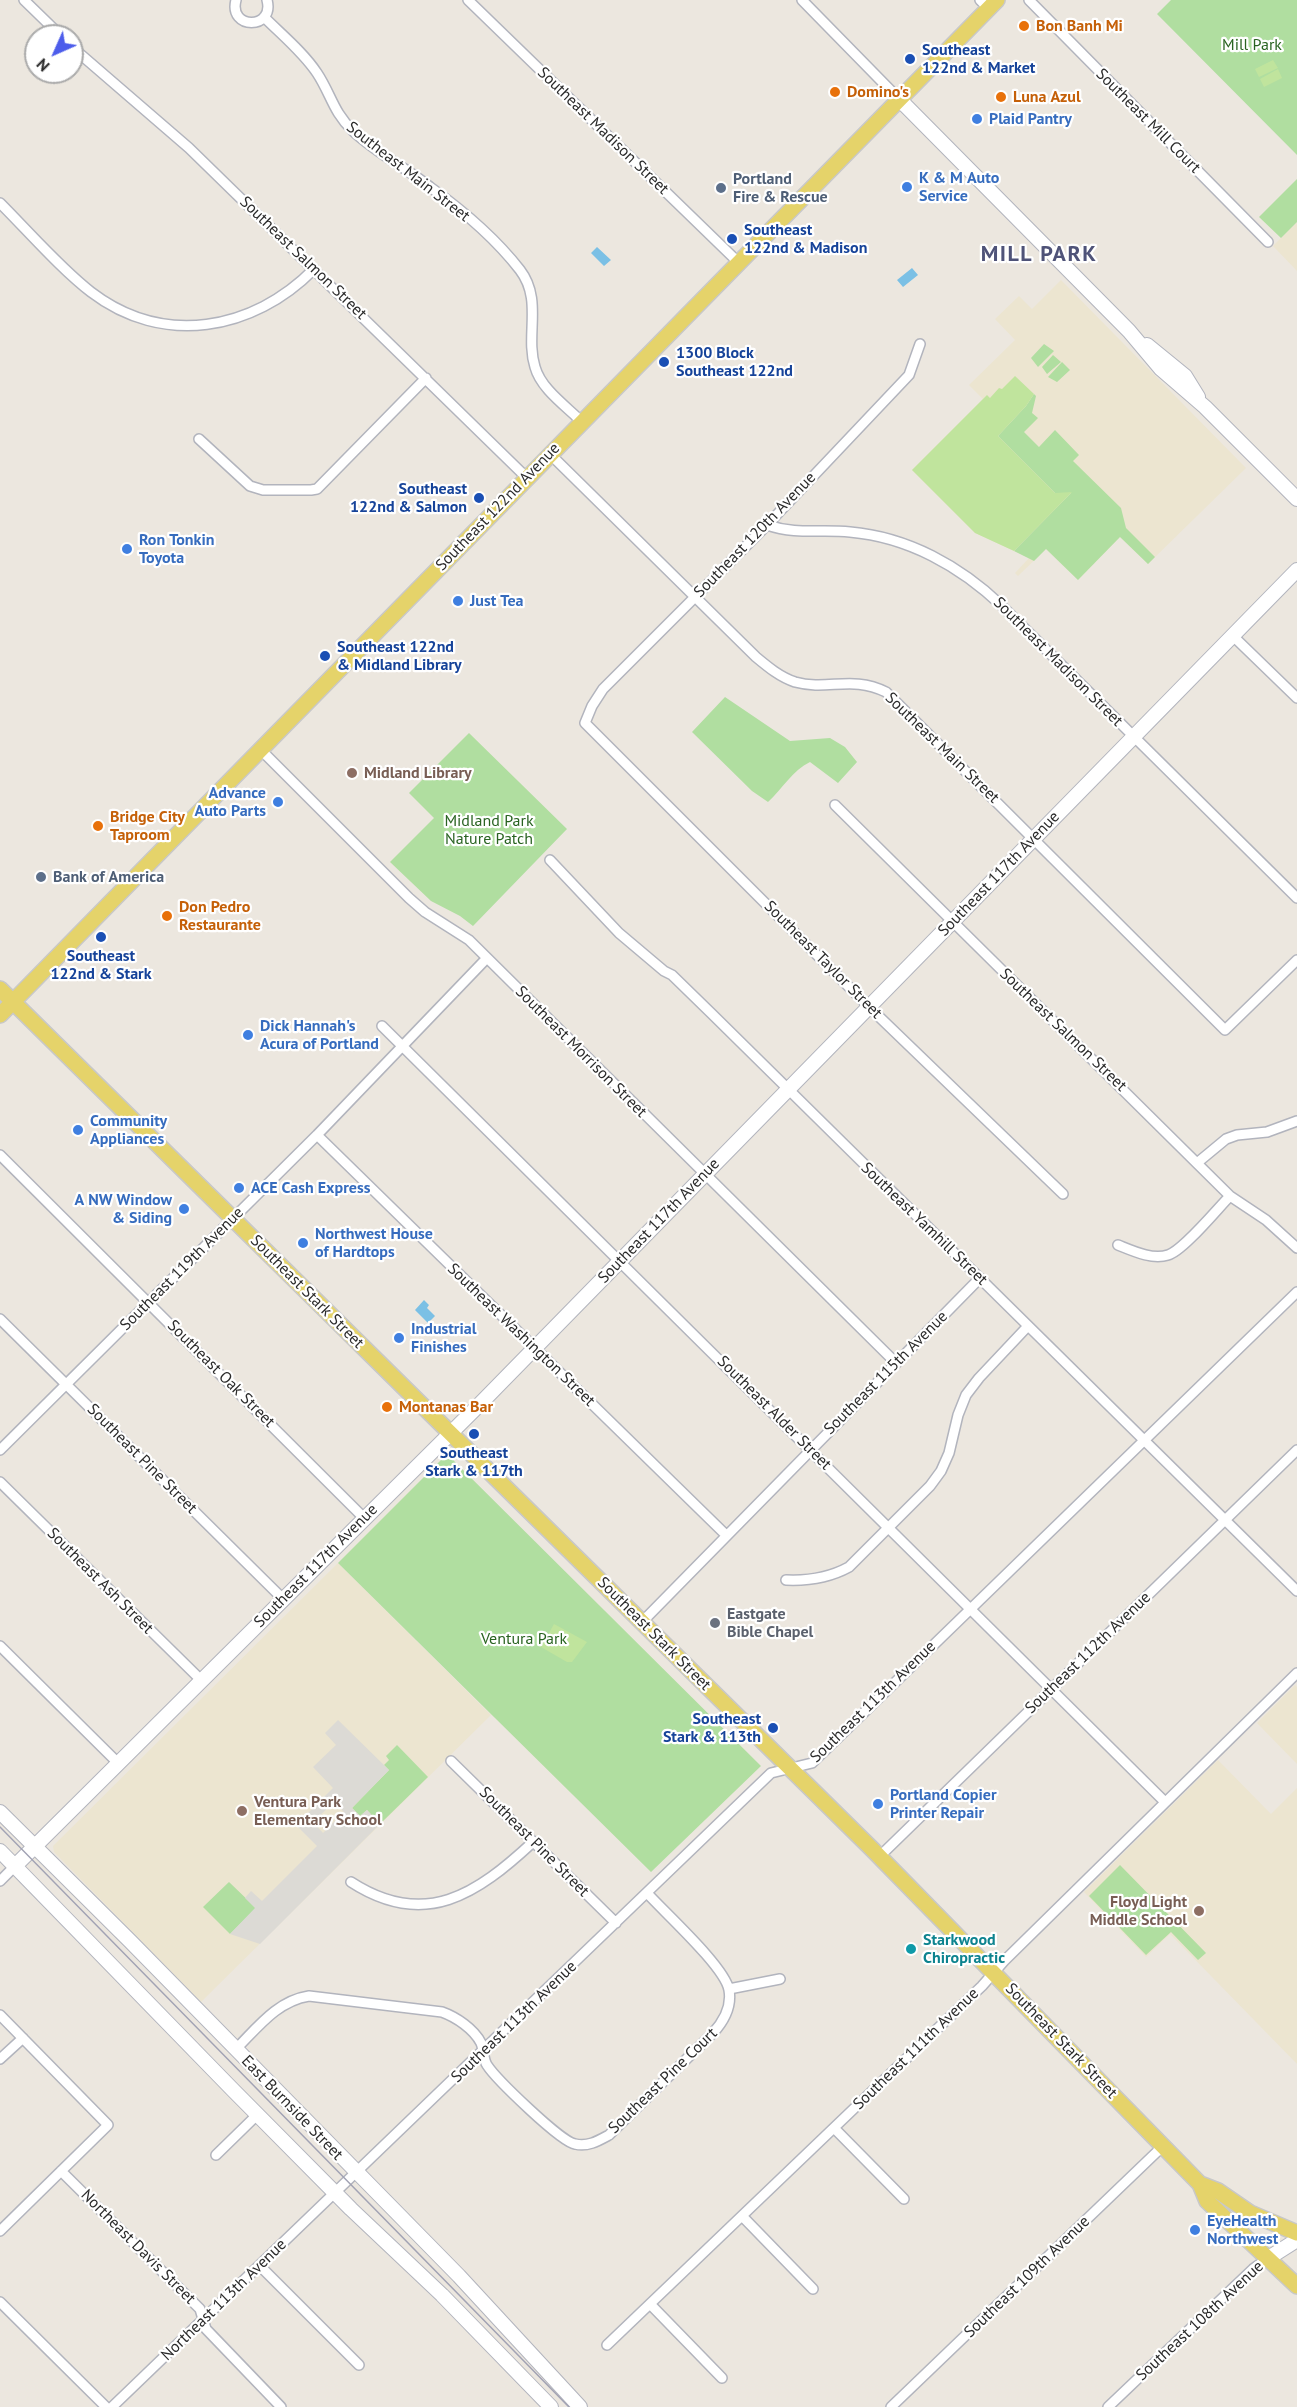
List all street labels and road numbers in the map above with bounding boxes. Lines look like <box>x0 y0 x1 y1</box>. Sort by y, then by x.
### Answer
street label: Southeast Madison Street <box>533 63 673 199</box>
street label: Southeast Mill Court <box>1092 65 1204 177</box>
street label: Southeast Main Street <box>343 118 473 226</box>
street label: Southeast Salmon Street <box>236 192 370 324</box>
street label: Southeast 122nd Avenue <box>432 439 564 575</box>
street label: Southeast 120th Avenue <box>690 468 820 602</box>
street label: Southeast Madison Street <box>989 593 1127 731</box>
street label: Southeast Main Street <box>881 689 1003 807</box>
street label: Southeast 117th Avenue <box>934 807 1064 941</box>
street label: Southeast Taylor Street <box>760 897 886 1023</box>
street label: Southeast Salmon Street <box>996 964 1130 1096</box>
street label: Southeast Morrison Street <box>511 982 651 1122</box>
street label: Southeast 117th Avenue <box>594 1154 724 1288</box>
street label: Southeast Yamhill Street <box>857 1159 991 1289</box>
street label: Southeast 119th Avenue <box>116 1203 248 1335</box>
street label: Southeast Stark Street <box>246 1231 368 1353</box>
street label: Southeast Washington Street <box>443 1259 599 1411</box>
street label: Southeast 115th Avenue <box>820 1307 952 1439</box>
street label: Southeast Oak Street <box>163 1316 279 1432</box>
street label: Southeast Alder Street <box>713 1352 835 1474</box>
street label: Southeast Pine Street <box>83 1400 201 1518</box>
street label: Southeast 117th Avenue <box>250 1500 382 1632</box>
street label: Southeast Ash Street <box>43 1524 157 1638</box>
street label: Southeast Stark Street <box>593 1573 715 1695</box>
street label: Southeast 112th Avenue <box>1021 1588 1155 1718</box>
street label: Southeast 113th Avenue <box>806 1637 940 1767</box>
street label: Southeast Pine Street <box>475 1783 593 1901</box>
street label: Southeast 113th Avenue <box>447 1957 581 2087</box>
street label: Southeast Stark Street <box>1001 1979 1121 2103</box>
street label: Southeast 111th Avenue <box>849 1984 983 2114</box>
street label: Southeast Pine Court <box>605 2024 721 2138</box>
street label: East Burnside Street <box>237 2052 347 2164</box>
street label: Northeast Davis Street <box>77 2186 199 2308</box>
street label: Southeast 109th Avenue <box>960 2212 1094 2342</box>
street label: Northeast 113th Avenue <box>157 2235 291 2365</box>
street label: Southeast 108th Avenue <box>1132 2257 1268 2385</box>

